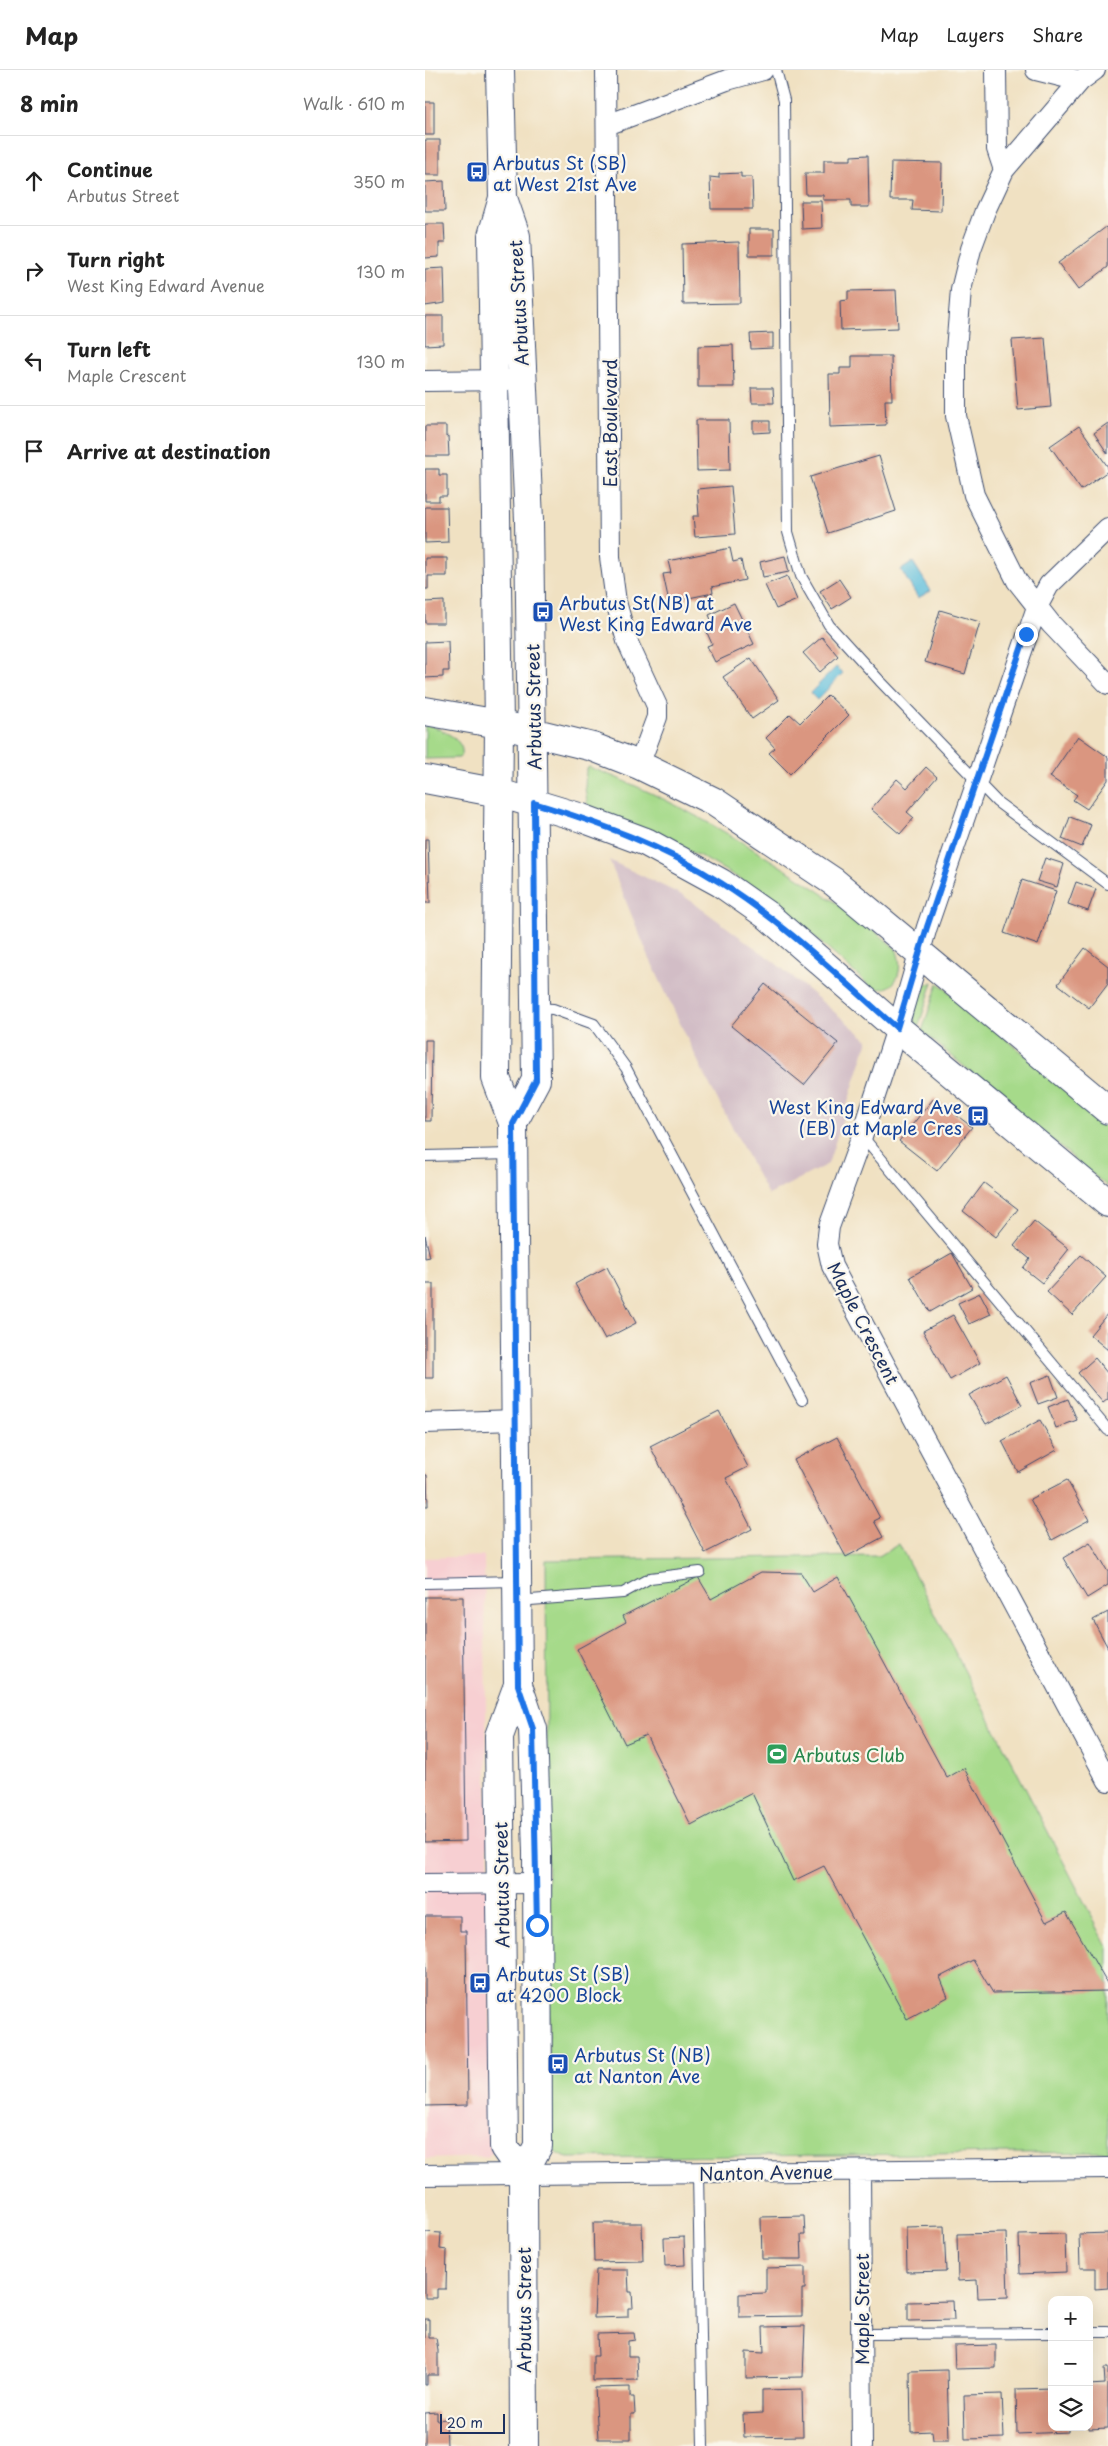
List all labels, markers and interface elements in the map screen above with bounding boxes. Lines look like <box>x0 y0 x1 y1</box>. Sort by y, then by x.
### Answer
text: Map <box>25 17 78 53</box>
text: Map <box>880 21 919 48</box>
text: Layers <box>947 21 1004 48</box>
text: Share <box>1032 21 1083 48</box>
text: 8 min <box>20 87 79 119</box>
text: Walk · 610 m <box>303 91 405 115</box>
place label: Arbutus St (SB) at West 21st Ave <box>493 149 637 197</box>
text: Continue <box>67 155 153 183</box>
bus stop icon: Arbutus St (SB) at West 21st Ave <box>465 160 489 184</box>
icon: ahead <box>20 167 48 195</box>
text: 350 m <box>353 169 405 193</box>
text: Arbutus Street <box>67 183 179 207</box>
street label: Arbutus Street <box>501 239 535 367</box>
text: Turn right <box>67 245 165 273</box>
icon: right <box>20 257 48 285</box>
text: 130 m <box>357 259 405 283</box>
text: West King Edward Avenue <box>67 273 265 297</box>
text: Turn left <box>67 335 151 363</box>
icon: left <box>20 347 48 375</box>
text: 130 m <box>357 349 405 373</box>
street label: East Boulevard <box>596 359 623 487</box>
text: Maple Crescent <box>67 363 186 387</box>
icon: arrive <box>20 437 48 465</box>
text: Arrive at destination <box>67 437 271 465</box>
place label: Arbutus St(NB) at West King Edward Ave <box>559 589 752 637</box>
bus stop icon: Arbutus St(NB) at West King Edward Ave <box>531 600 555 624</box>
route end <box>1015 623 1038 646</box>
street label: Arbutus Street <box>518 644 548 770</box>
place label: West King Edward Ave (EB) at Maple Cres <box>769 1093 962 1141</box>
bus stop icon: West King Edward Ave (EB) at Maple Cres <box>966 1104 990 1128</box>
street label: Maple Crescent <box>822 1257 906 1389</box>
place label: Arbutus Club <box>793 1741 905 1768</box>
sports icon: Arbutus Club <box>765 1742 789 1766</box>
street label: Arbutus Street <box>486 1822 516 1948</box>
route start <box>526 1914 549 1937</box>
place label: Arbutus St (SB) at 4200 Block <box>496 1960 630 2008</box>
bus stop icon: Arbutus St (SB) at 4200 Block <box>468 1971 492 1995</box>
place label: Arbutus St (NB) at Nanton Ave <box>574 2041 711 2089</box>
bus stop icon: Arbutus St (NB) at Nanton Ave <box>546 2052 570 2076</box>
street label: Nanton Avenue <box>699 2157 833 2187</box>
street label: Arbutus Street <box>510 2247 537 2373</box>
street label: Maple Street <box>848 2253 875 2365</box>
map controls <box>1048 2296 1093 2431</box>
button: + <box>1048 2296 1093 2341</box>
button: − <box>1048 2341 1093 2386</box>
button: layers <box>1048 2386 1093 2431</box>
scale bar <box>440 2411 505 2434</box>
text: 20 m <box>447 2412 483 2433</box>

